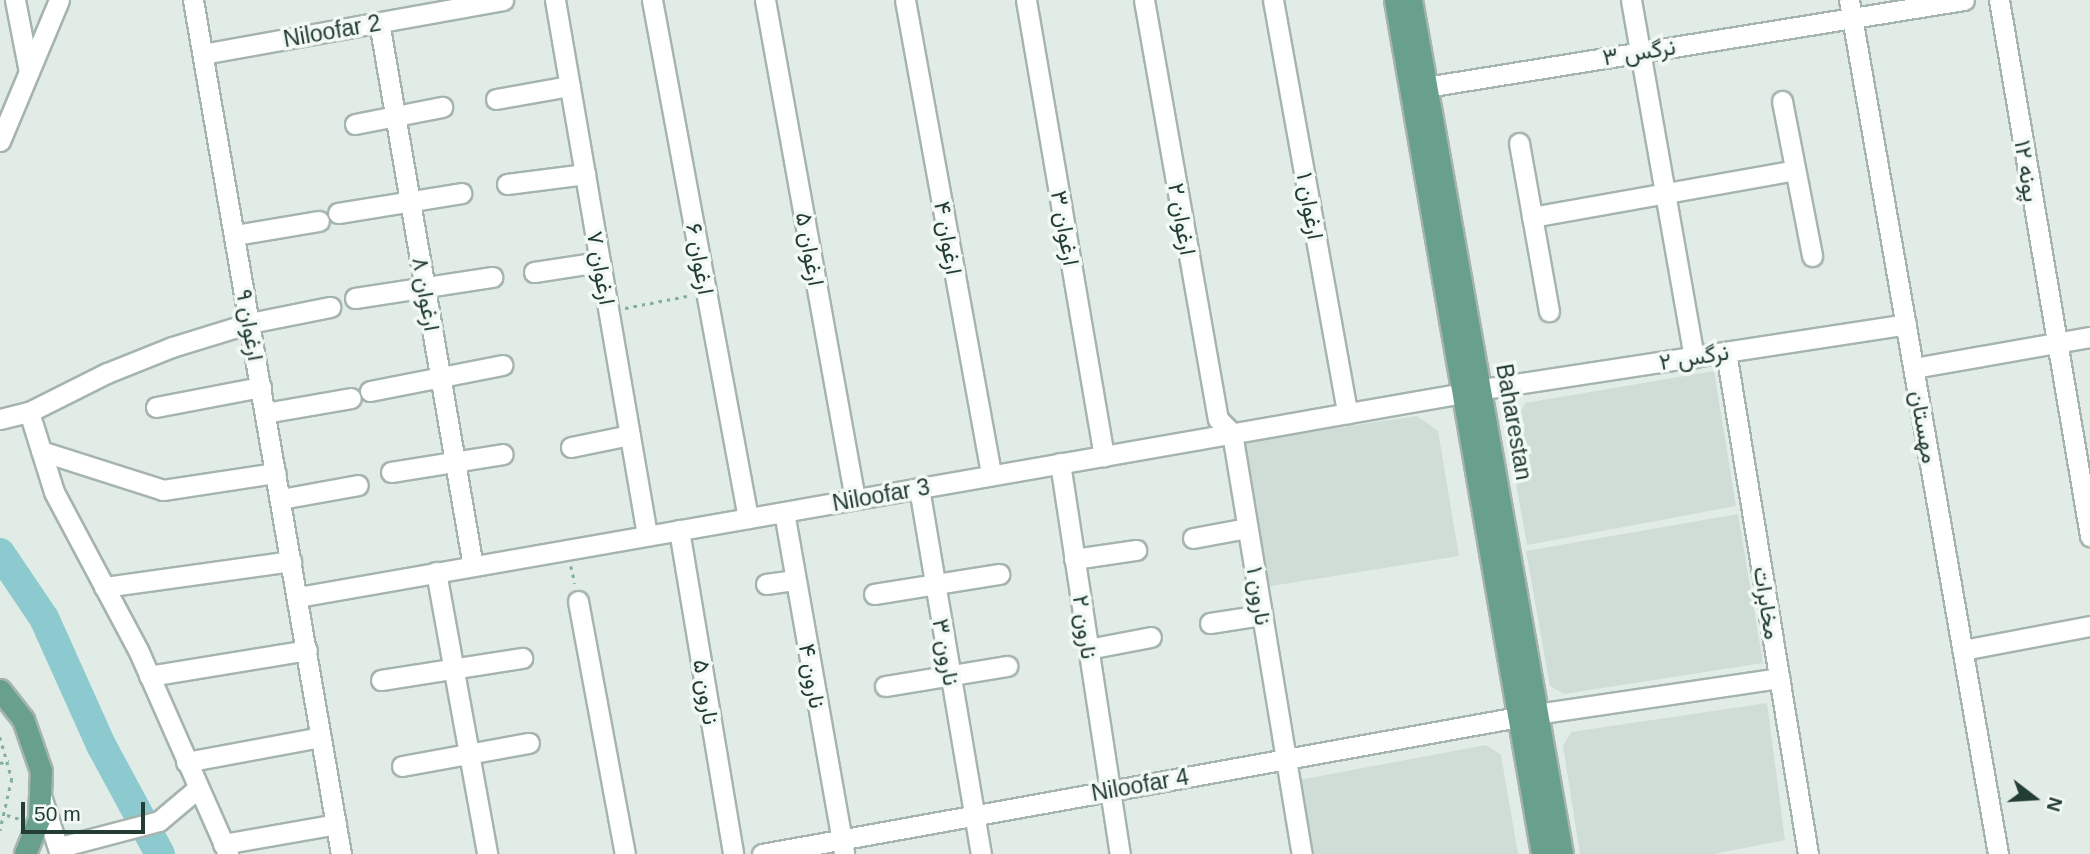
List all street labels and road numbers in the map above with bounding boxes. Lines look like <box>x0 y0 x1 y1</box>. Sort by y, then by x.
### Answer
street label: Niloofar 2 <box>281 9 383 53</box>
street label: نرگس ۳ <box>1601 33 1677 71</box>
street label: پونه ۱۲ <box>2009 138 2045 204</box>
street label: ارغوان ۱ <box>1291 170 1329 242</box>
street label: ارغوان ۲ <box>1162 181 1202 257</box>
street label: ارغوان ۳ <box>1045 188 1085 268</box>
street label: ارغوان ۴ <box>928 199 968 277</box>
street label: ارغوان ۵ <box>790 210 830 288</box>
street label: ارغوان ۶ <box>680 221 720 297</box>
street label: ارغوان ۷ <box>581 229 621 307</box>
street label: ارغوان ۸ <box>406 255 446 333</box>
street label: ارغوان ۹ <box>230 287 270 363</box>
street label: نرگس ۲ <box>1657 338 1731 376</box>
street label: Baharestan <box>1490 362 1538 482</box>
street label: مهستان <box>1904 388 1944 466</box>
street label: Niloofar 3 <box>830 473 932 517</box>
street label: نارون ۱ <box>1241 565 1277 627</box>
street label: مخابرات <box>1748 565 1786 641</box>
street label: نارون ۲ <box>1067 593 1103 661</box>
street label: نارون ۳ <box>927 616 965 688</box>
street label: نارون ۴ <box>793 641 831 711</box>
street label: نارون ۵ <box>687 657 725 727</box>
street label: Niloofar 4 <box>1089 763 1191 807</box>

